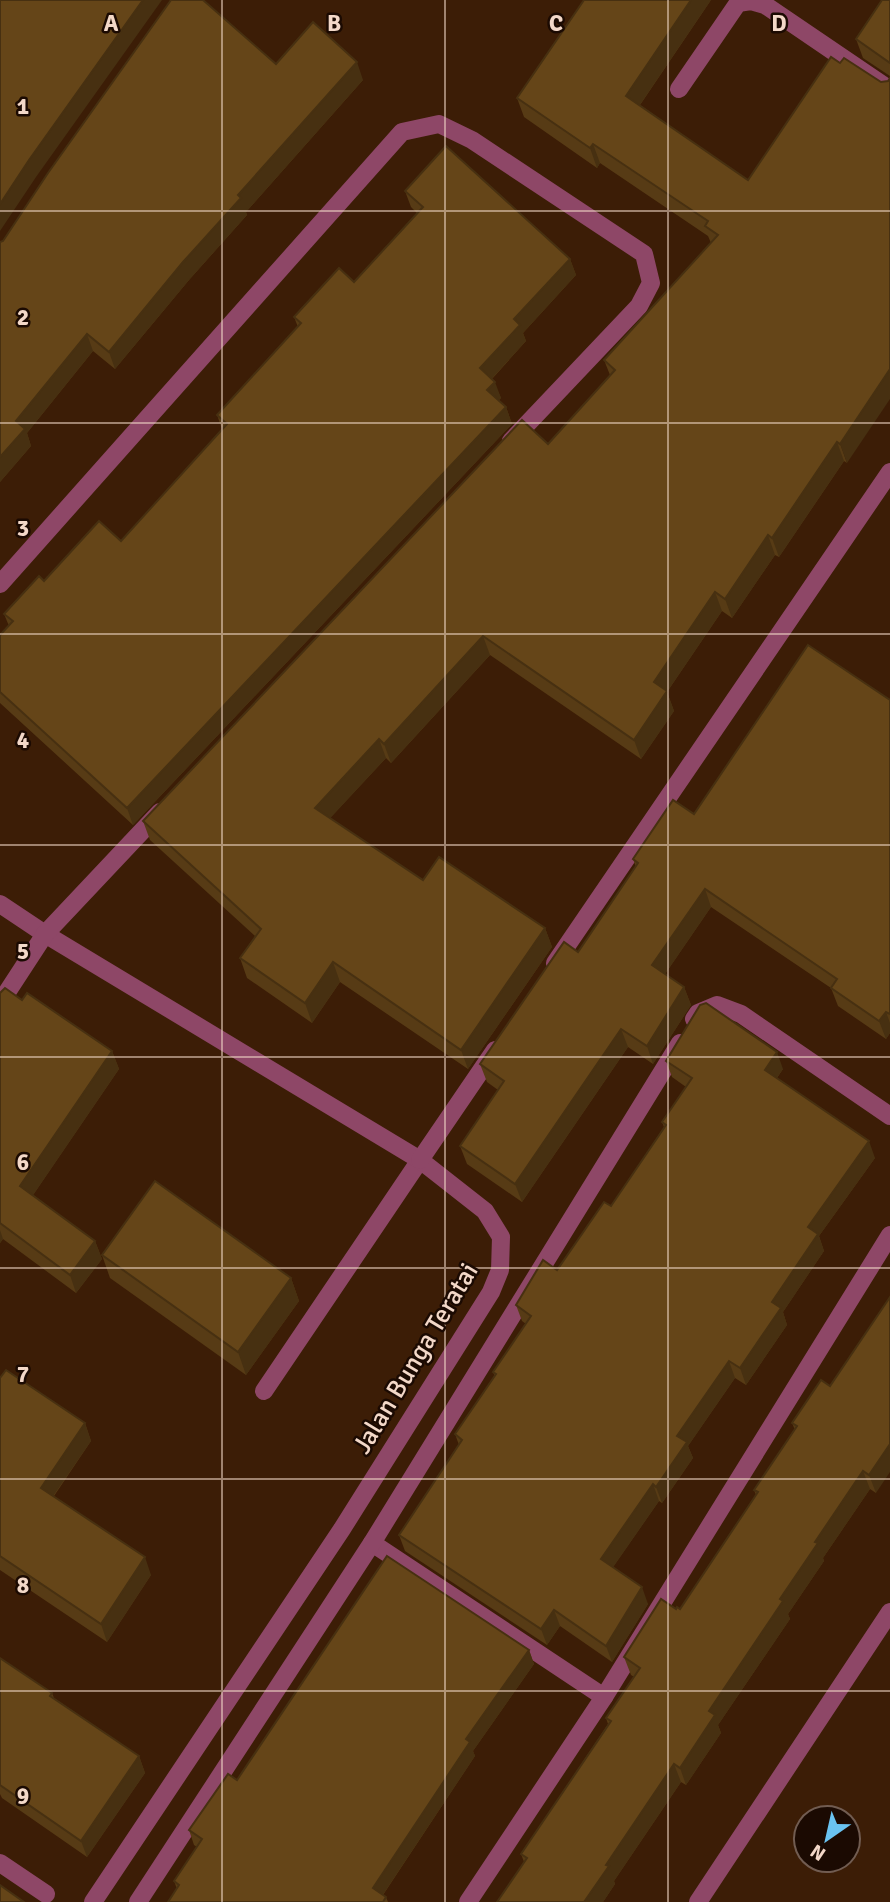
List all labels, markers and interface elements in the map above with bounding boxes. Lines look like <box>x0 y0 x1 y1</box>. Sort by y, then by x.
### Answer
text: A <box>104 9 119 38</box>
text: B <box>327 9 341 38</box>
text: C <box>549 9 563 38</box>
text: D <box>771 9 787 38</box>
text: 1 <box>17 92 29 121</box>
text: 2 <box>17 303 29 332</box>
text: 3 <box>17 514 29 543</box>
text: 4 <box>17 726 29 755</box>
text: 5 <box>17 937 29 966</box>
text: 6 <box>17 1148 29 1177</box>
street label: Jalan Bunga Teratai <box>346 1257 485 1460</box>
text: 7 <box>17 1360 29 1389</box>
text: 8 <box>17 1571 29 1600</box>
text: 9 <box>17 1782 29 1811</box>
north arrow <box>792 1804 862 1874</box>
text: N <box>806 1839 830 1866</box>

